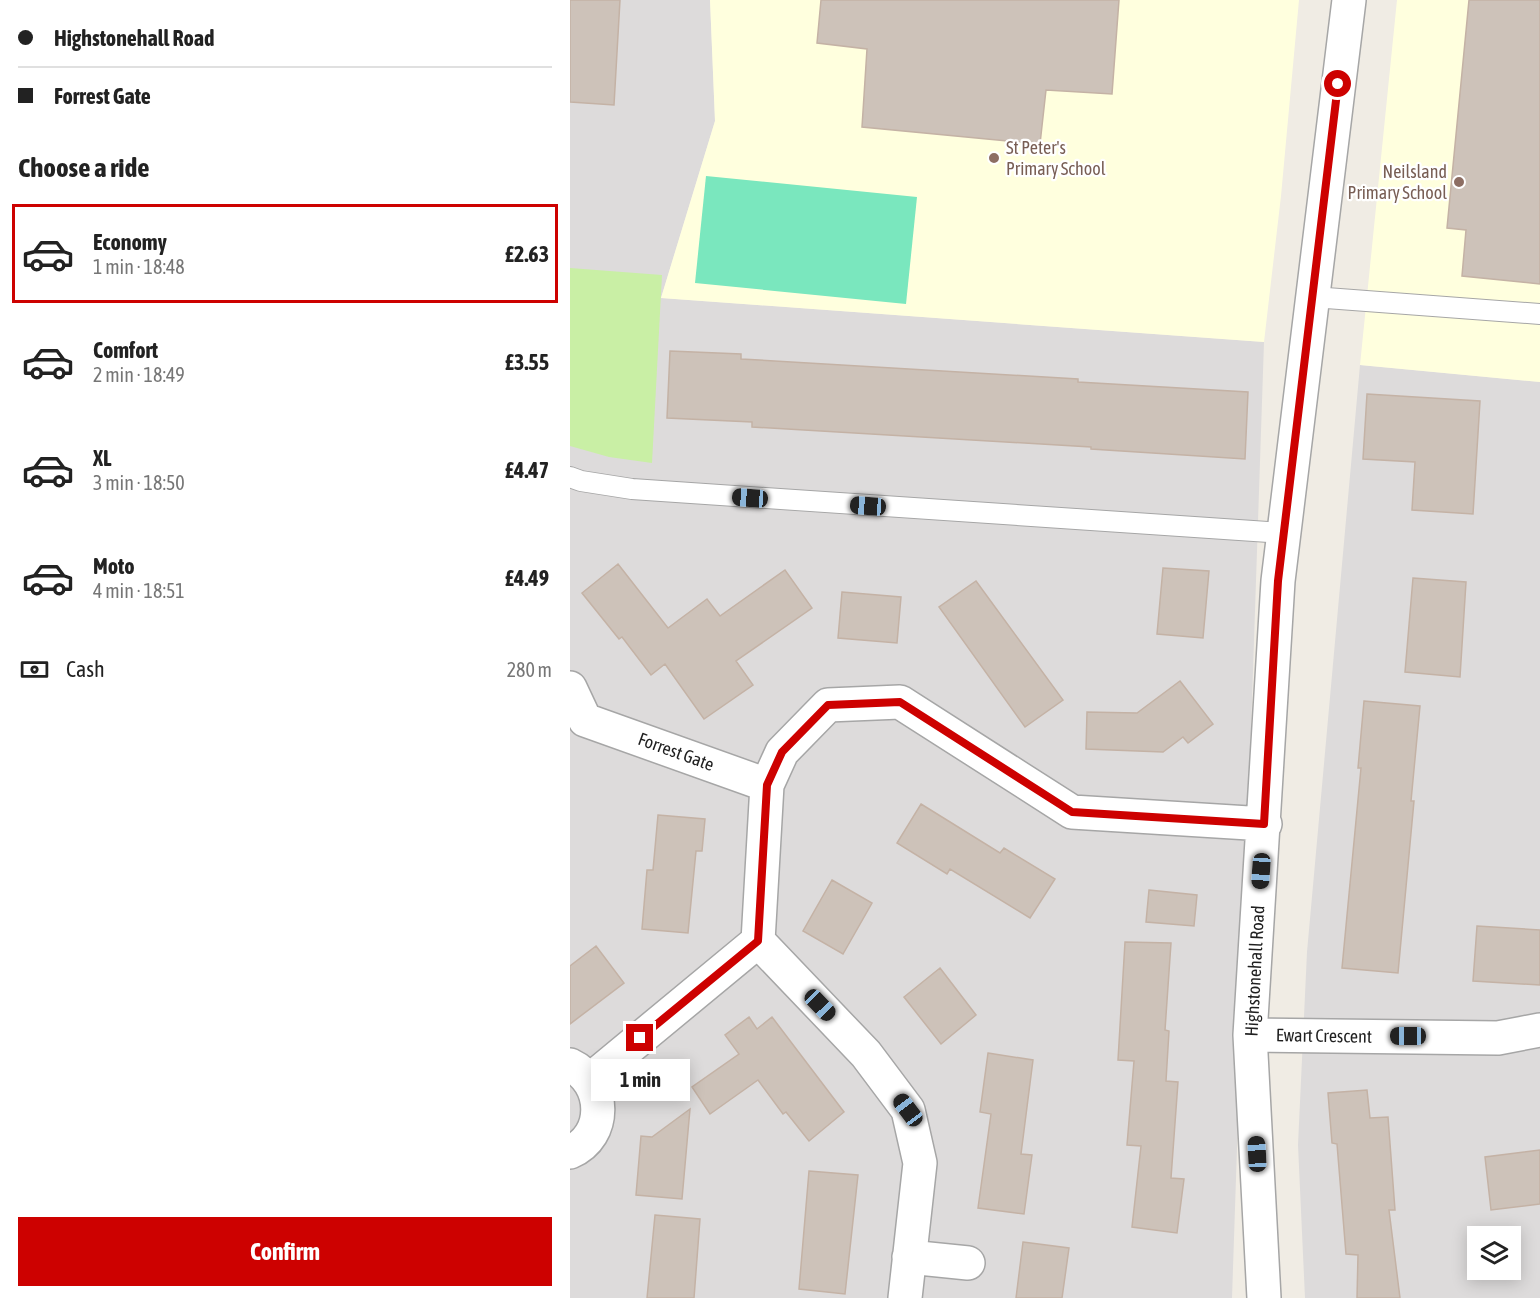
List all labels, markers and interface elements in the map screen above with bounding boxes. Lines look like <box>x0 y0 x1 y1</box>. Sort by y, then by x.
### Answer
text: Highstonehall Road <box>54 25 214 51</box>
route start <box>1324 70 1351 97</box>
text: Forrest Gate <box>54 83 151 109</box>
place label: St Peter's Primary School <box>1006 137 1106 179</box>
marker: St Peter's Primary School <box>987 151 1001 165</box>
text: Choose a ride <box>18 152 150 183</box>
place label: Neilsland Primary School <box>1348 161 1447 203</box>
marker: Neilsland Primary School <box>1452 175 1466 189</box>
icon: car <box>21 227 75 281</box>
text: Economy <box>93 229 167 255</box>
text: £2.63 <box>505 241 549 267</box>
text: 1 min · 18:48 <box>93 255 185 278</box>
icon: car <box>21 335 75 389</box>
text: Comfort <box>93 337 158 363</box>
text: £3.55 <box>505 349 549 375</box>
text: 2 min · 18:49 <box>93 363 185 386</box>
icon: car <box>21 443 75 497</box>
text: XL <box>93 445 111 471</box>
text: £4.47 <box>505 457 549 483</box>
text: 3 min · 18:50 <box>93 471 185 494</box>
car <box>731 488 769 508</box>
car <box>849 496 887 516</box>
icon: car <box>21 551 75 605</box>
text: Moto <box>93 553 135 579</box>
text: £4.49 <box>505 565 549 591</box>
text: 4 min · 18:51 <box>93 579 185 602</box>
icon: cash <box>18 653 51 686</box>
text: Cash <box>66 656 105 682</box>
text: 280 m <box>507 658 552 681</box>
street label: Forrest Gate <box>635 728 717 775</box>
car <box>1251 852 1271 890</box>
street label: Highstonehall Road <box>1241 905 1268 1037</box>
car <box>801 986 839 1024</box>
route end <box>626 1024 653 1051</box>
street label: Ewart Crescent <box>1276 1024 1372 1047</box>
car <box>1390 1027 1426 1045</box>
callout: 1 min <box>590 1059 689 1101</box>
text: 1 min <box>620 1068 661 1091</box>
car <box>890 1090 926 1130</box>
car <box>1247 1136 1267 1172</box>
button: Confirm <box>18 1217 552 1286</box>
map controls <box>1467 1226 1521 1280</box>
button: layers <box>1467 1226 1521 1280</box>

